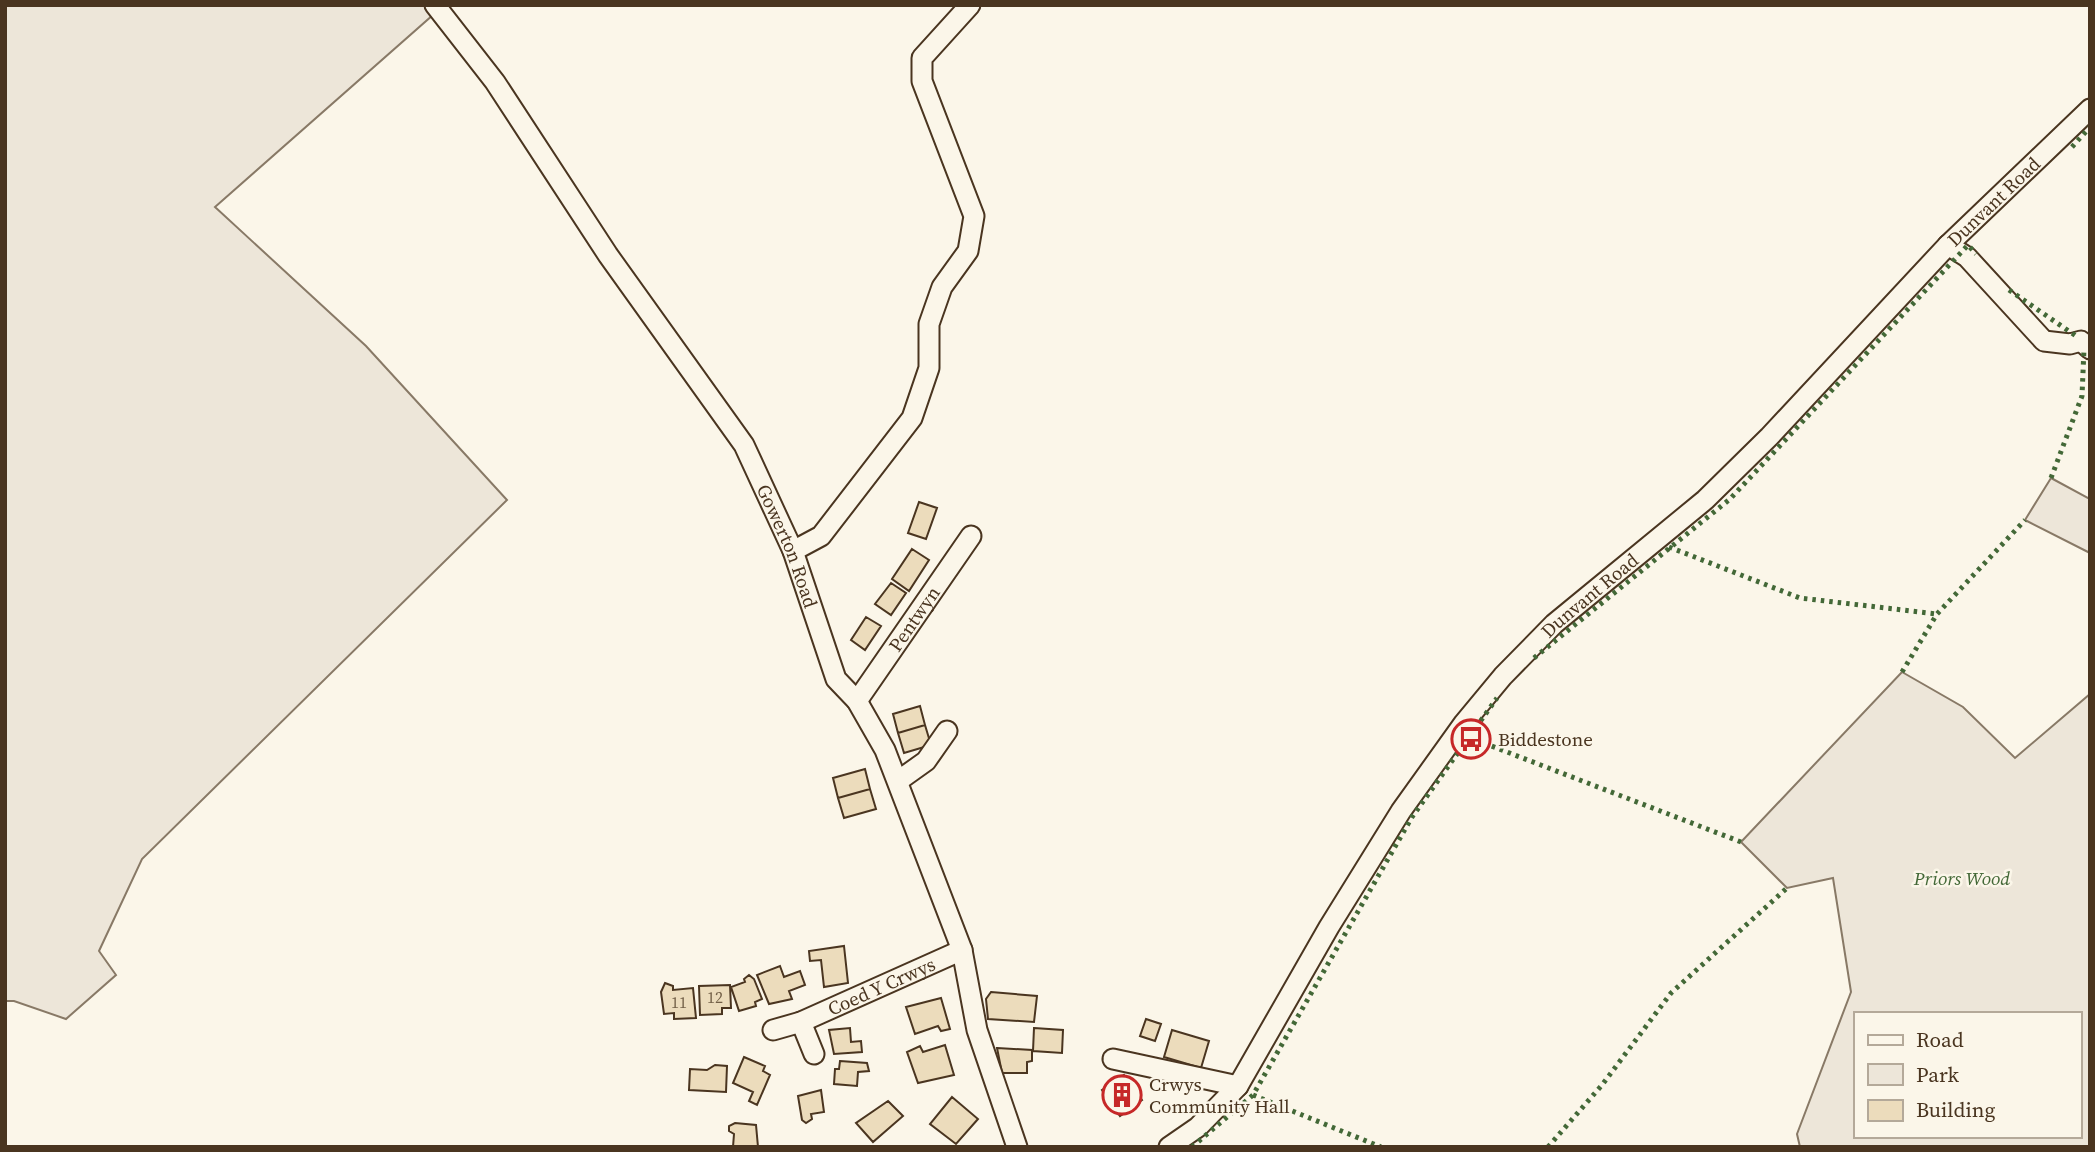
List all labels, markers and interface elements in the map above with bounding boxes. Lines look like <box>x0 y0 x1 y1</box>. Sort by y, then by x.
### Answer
street label: Dunvant Road <box>1941 151 2046 252</box>
street label: Gowerton Road <box>751 480 824 611</box>
street label: Dunvant Road <box>1535 547 1644 643</box>
street label: Pentwyn <box>882 581 946 657</box>
bus stop icon: Biddestone <box>1450 718 1492 760</box>
place label: Biddestone <box>1498 726 1593 752</box>
park label: Priors Wood <box>1913 865 2010 891</box>
street label: Coed Y Crwys <box>823 951 939 1022</box>
house number: 12 <box>707 986 723 1008</box>
house number: 11 <box>671 991 687 1013</box>
legend <box>1854 1012 2081 1138</box>
text: Road <box>1916 1025 1964 1054</box>
text: Park <box>1916 1060 1960 1089</box>
place label: Crwys Community Hall <box>1149 1071 1290 1119</box>
building icon: Crwys Community Hall <box>1101 1074 1143 1116</box>
text: Building <box>1916 1095 1995 1124</box>

